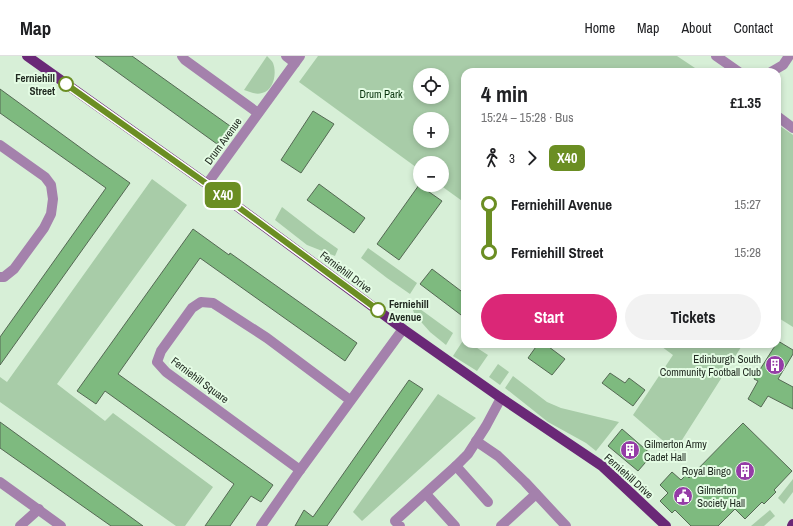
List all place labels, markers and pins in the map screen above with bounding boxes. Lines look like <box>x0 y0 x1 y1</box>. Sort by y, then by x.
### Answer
place label: Ferniehill Street <box>15 71 55 98</box>
marker: Ferniehill Street <box>58 76 74 92</box>
place label: Ferniehill Avenue <box>389 297 429 324</box>
marker: Ferniehill Avenue <box>370 302 386 318</box>
place label: Edinburgh South Community Football Club <box>660 352 761 379</box>
building icon: Edinburgh South Community Football Club <box>764 354 786 376</box>
place label: Gilmerton Army Cadet Hall <box>644 437 707 464</box>
building icon: Gilmerton Army Cadet Hall <box>619 439 641 461</box>
building icon: Royal Bingo <box>734 460 756 482</box>
place label: Royal Bingo <box>682 464 731 478</box>
place label: Gilmerton Society Hall <box>697 483 745 510</box>
public building icon: Gilmerton Society Hall <box>672 485 694 507</box>

